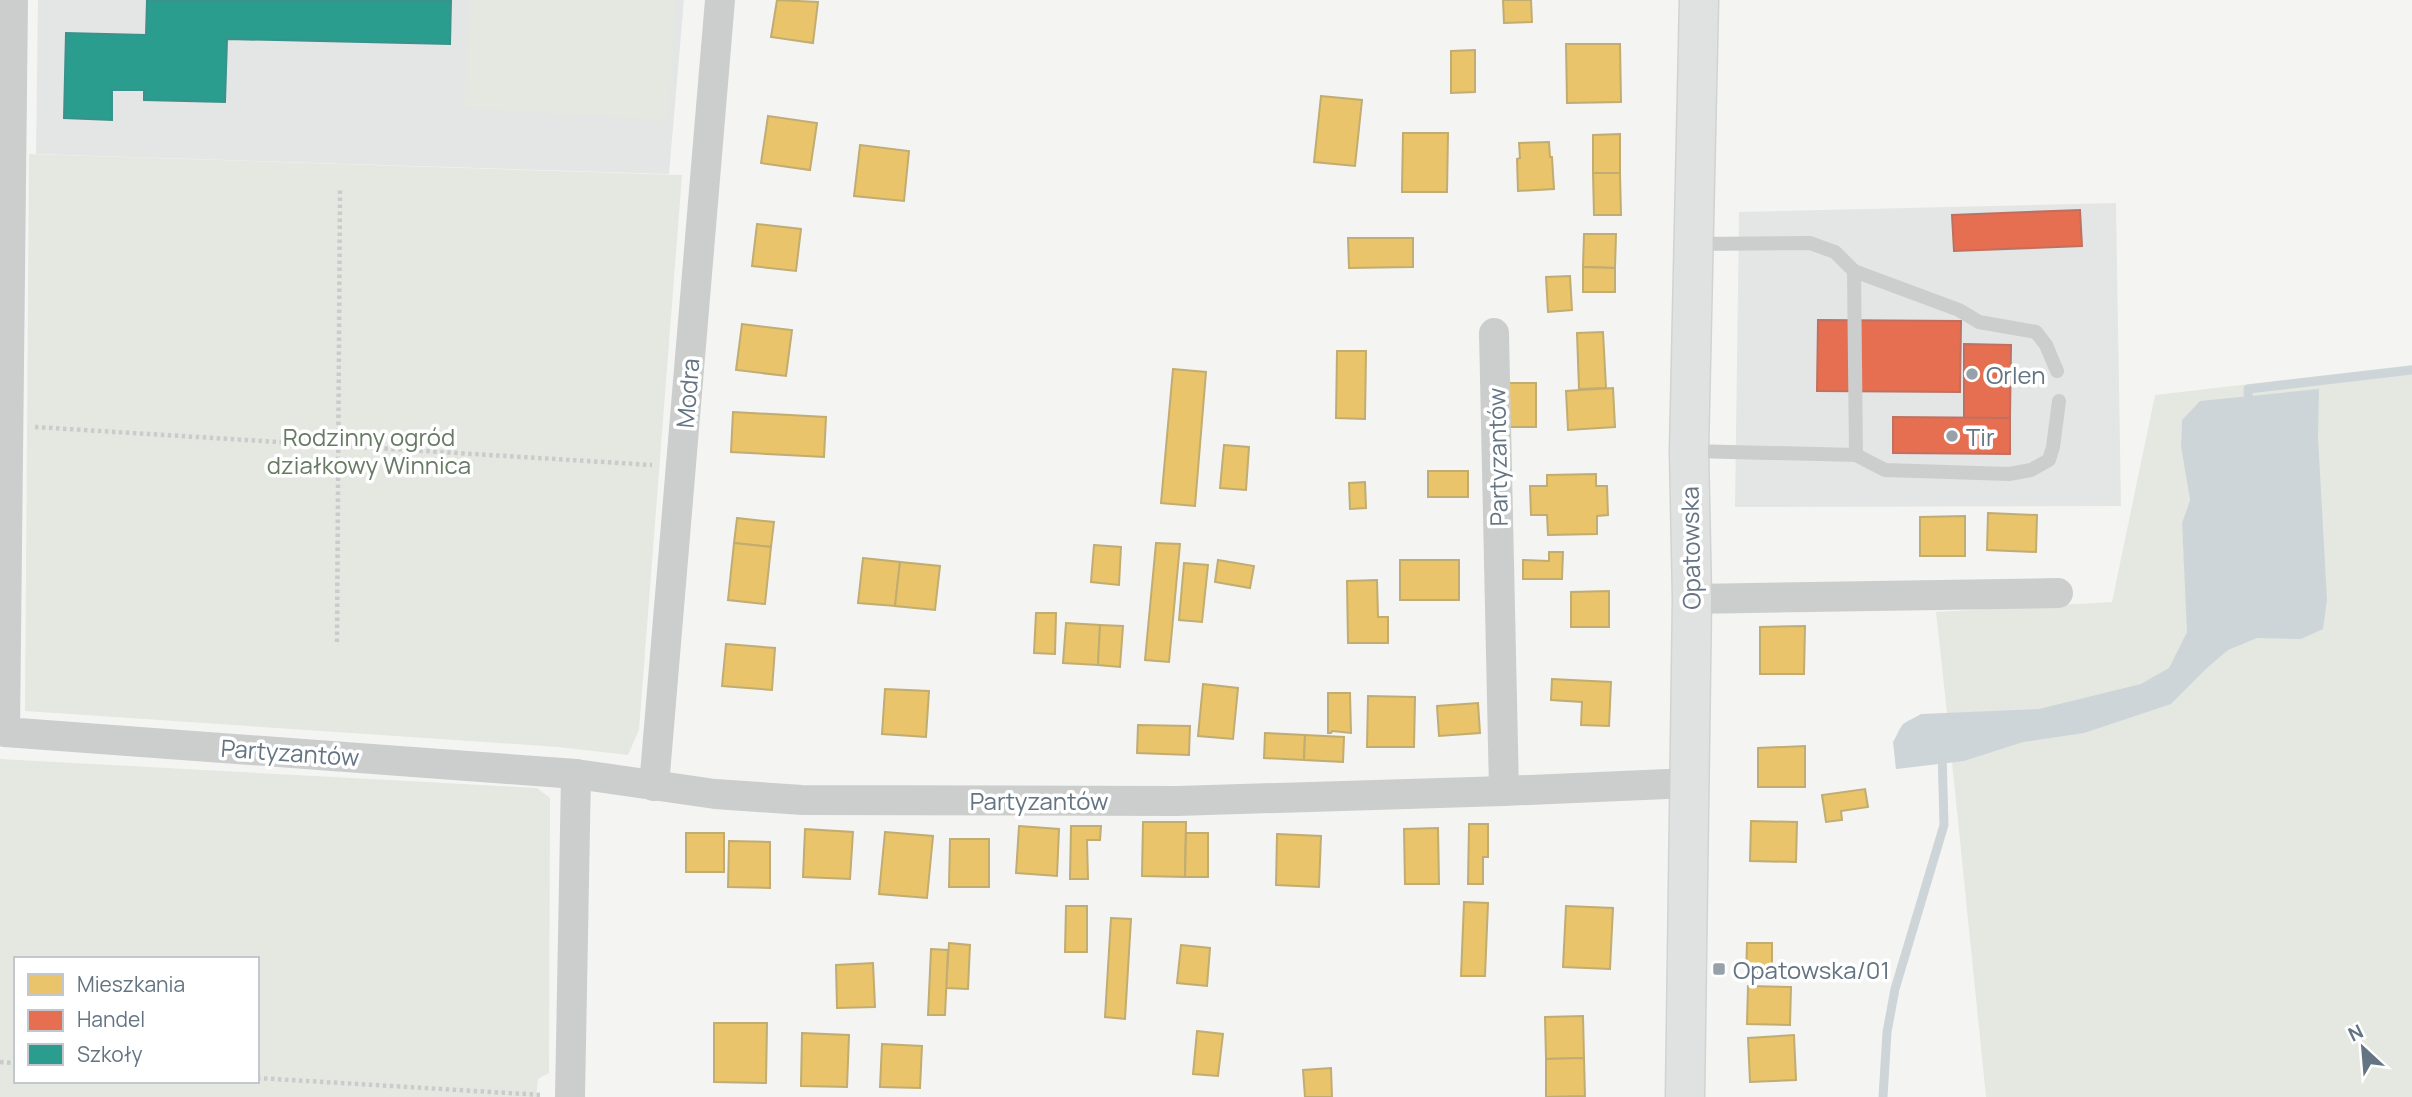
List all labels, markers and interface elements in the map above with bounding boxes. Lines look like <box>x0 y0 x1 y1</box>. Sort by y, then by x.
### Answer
street label: Modra <box>668 357 706 429</box>
place label: Orlen <box>1986 358 2046 391</box>
marker: Orlen <box>1964 366 1980 382</box>
street label: Partyzantów <box>1479 387 1515 527</box>
park label: Rodzinny ogród działkowy Winnica <box>267 420 471 481</box>
place label: Tir <box>1966 420 1995 453</box>
marker: Tir <box>1944 428 1960 444</box>
street label: Opatowska <box>1672 486 1708 610</box>
street label: Partyzantów <box>220 731 360 773</box>
street label: Partyzantów <box>970 784 1108 817</box>
place label: Opatowska/01 <box>1733 953 1890 986</box>
legend <box>14 957 259 1083</box>
marker: Opatowska/01 <box>1711 961 1727 977</box>
text: Mieszkania <box>77 970 185 998</box>
text: Handel <box>77 1005 145 1033</box>
north arrow <box>2328 1013 2398 1083</box>
text: N <box>2344 1018 2367 1047</box>
text: Szkoły <box>77 1040 143 1068</box>

